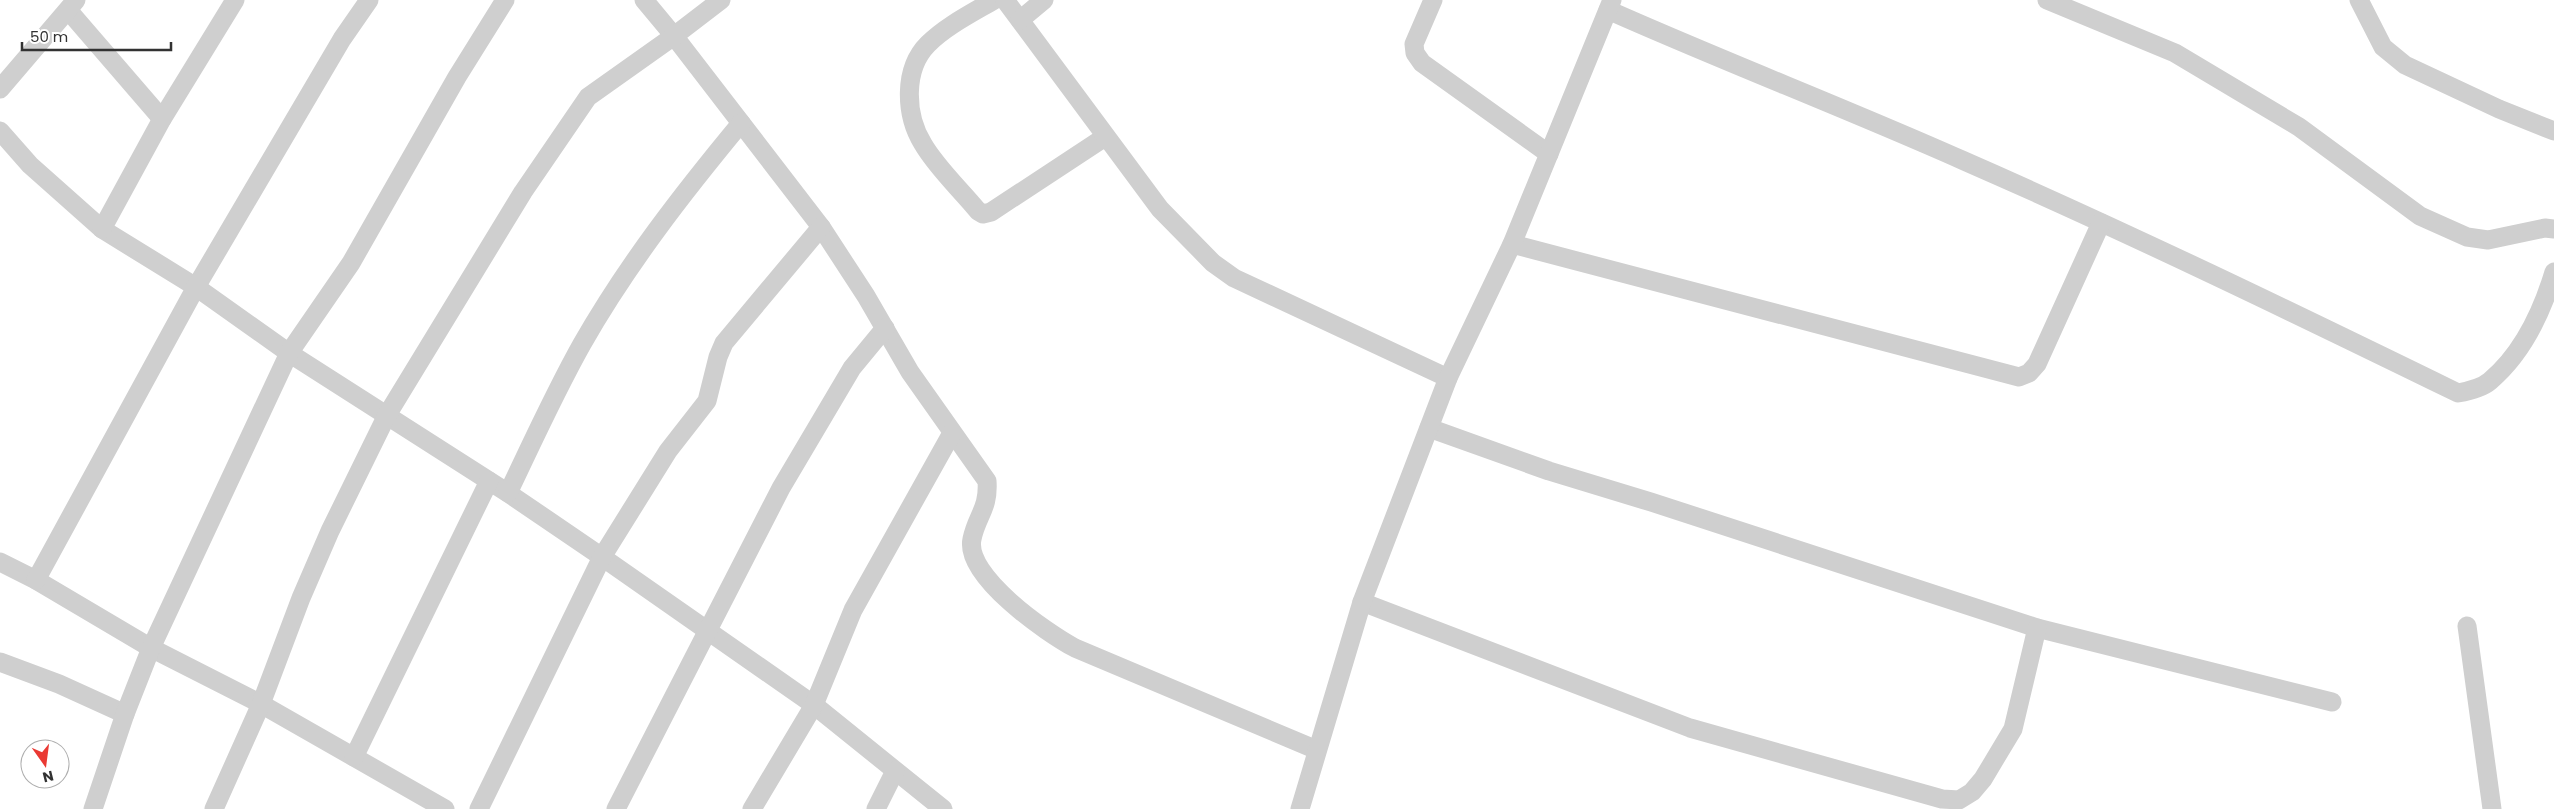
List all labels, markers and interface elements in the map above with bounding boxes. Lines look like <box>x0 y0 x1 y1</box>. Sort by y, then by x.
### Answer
scale bar <box>22 20 171 52</box>
text: 50 m <box>30 26 68 47</box>
north arrow <box>20 739 70 789</box>
text: N <box>41 766 56 788</box>

